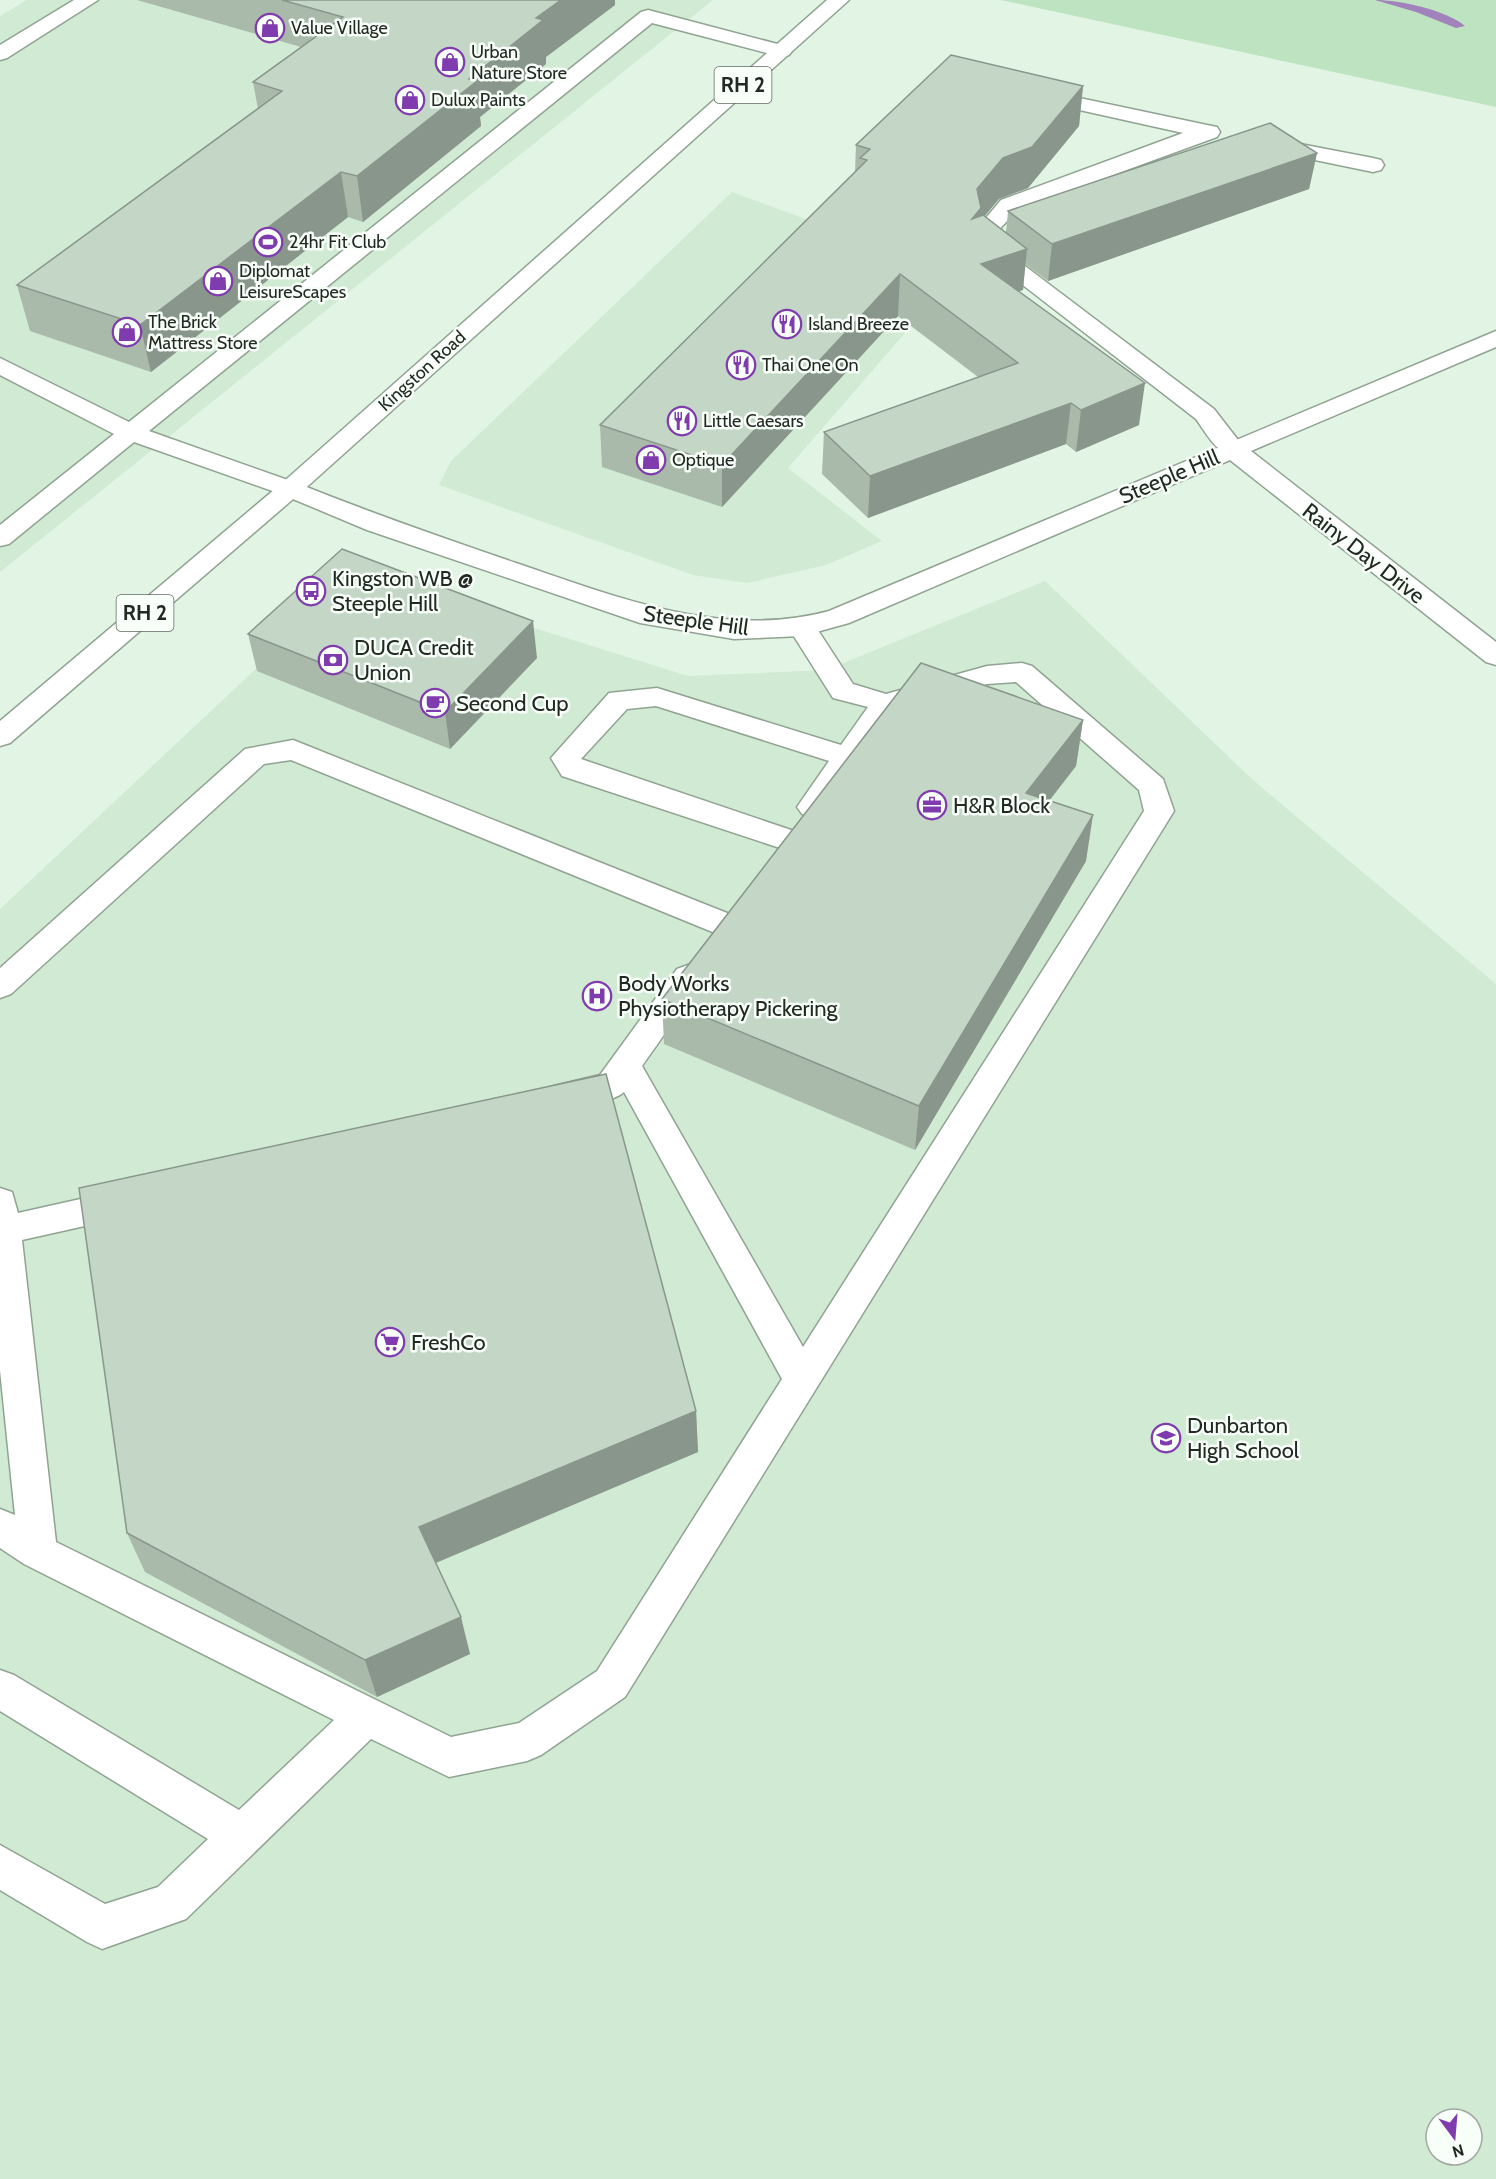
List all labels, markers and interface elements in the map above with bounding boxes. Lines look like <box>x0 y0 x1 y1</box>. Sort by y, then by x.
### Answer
shop icon: Value Village <box>254 12 286 44</box>
place label: Value Village <box>291 17 388 39</box>
place label: Urban Nature Store <box>471 41 567 84</box>
shop icon: Urban Nature Store <box>434 46 466 78</box>
road number: RH 2 <box>714 67 771 103</box>
shop icon: Dulux Paints <box>394 84 426 116</box>
place label: Dulux Paints <box>431 89 526 111</box>
sports icon: 24hr Fit Club <box>252 226 284 258</box>
place label: 24hr Fit Club <box>289 231 386 253</box>
place label: Diplomat LeisureScapes <box>239 260 346 303</box>
shop icon: Diplomat LeisureScapes <box>202 265 234 297</box>
restaurant icon: Island Breeze <box>771 308 803 340</box>
place label: The Brick Mattress Store <box>148 311 258 354</box>
place label: Island Breeze <box>808 313 909 335</box>
shop icon: The Brick Mattress Store <box>111 316 143 348</box>
street label: Kingston Road <box>374 326 470 416</box>
restaurant icon: Thai One On <box>725 349 757 381</box>
place label: Thai One On <box>762 354 859 376</box>
restaurant icon: Little Caesars <box>666 405 698 437</box>
place label: Little Caesars <box>703 410 804 432</box>
street label: Steeple Hill <box>1115 443 1224 510</box>
shop icon: Optique <box>635 444 667 476</box>
place label: Optique <box>672 449 734 471</box>
street label: Rainy Day Drive <box>1297 497 1430 610</box>
place label: Kingston WB @ Steeple Hill <box>332 565 474 617</box>
bus stop icon: Kingston WB @ Steeple Hill <box>295 575 327 607</box>
road number: RH 2 <box>116 595 174 631</box>
street label: Steeple Hill <box>641 600 751 641</box>
place label: DUCA Credit Union <box>354 634 474 686</box>
bank icon: DUCA Credit Union <box>317 644 349 676</box>
cafe icon: Second Cup <box>419 687 451 719</box>
place label: Second Cup <box>456 690 569 717</box>
office icon: H&R Block <box>916 789 948 821</box>
place label: H&R Block <box>953 792 1050 819</box>
place label: Body Works Physiotherapy Pickering <box>618 970 839 1022</box>
hospital icon: Body Works Physiotherapy Pickering <box>581 980 613 1012</box>
supermarket icon: FreshCo <box>374 1326 406 1358</box>
place label: FreshCo <box>411 1329 486 1356</box>
place label: Dunbarton High School <box>1187 1412 1300 1464</box>
school or university icon: Dunbarton High School <box>1150 1422 1182 1454</box>
north arrow <box>1424 2107 1484 2167</box>
text: N <box>1450 2140 1466 2162</box>

